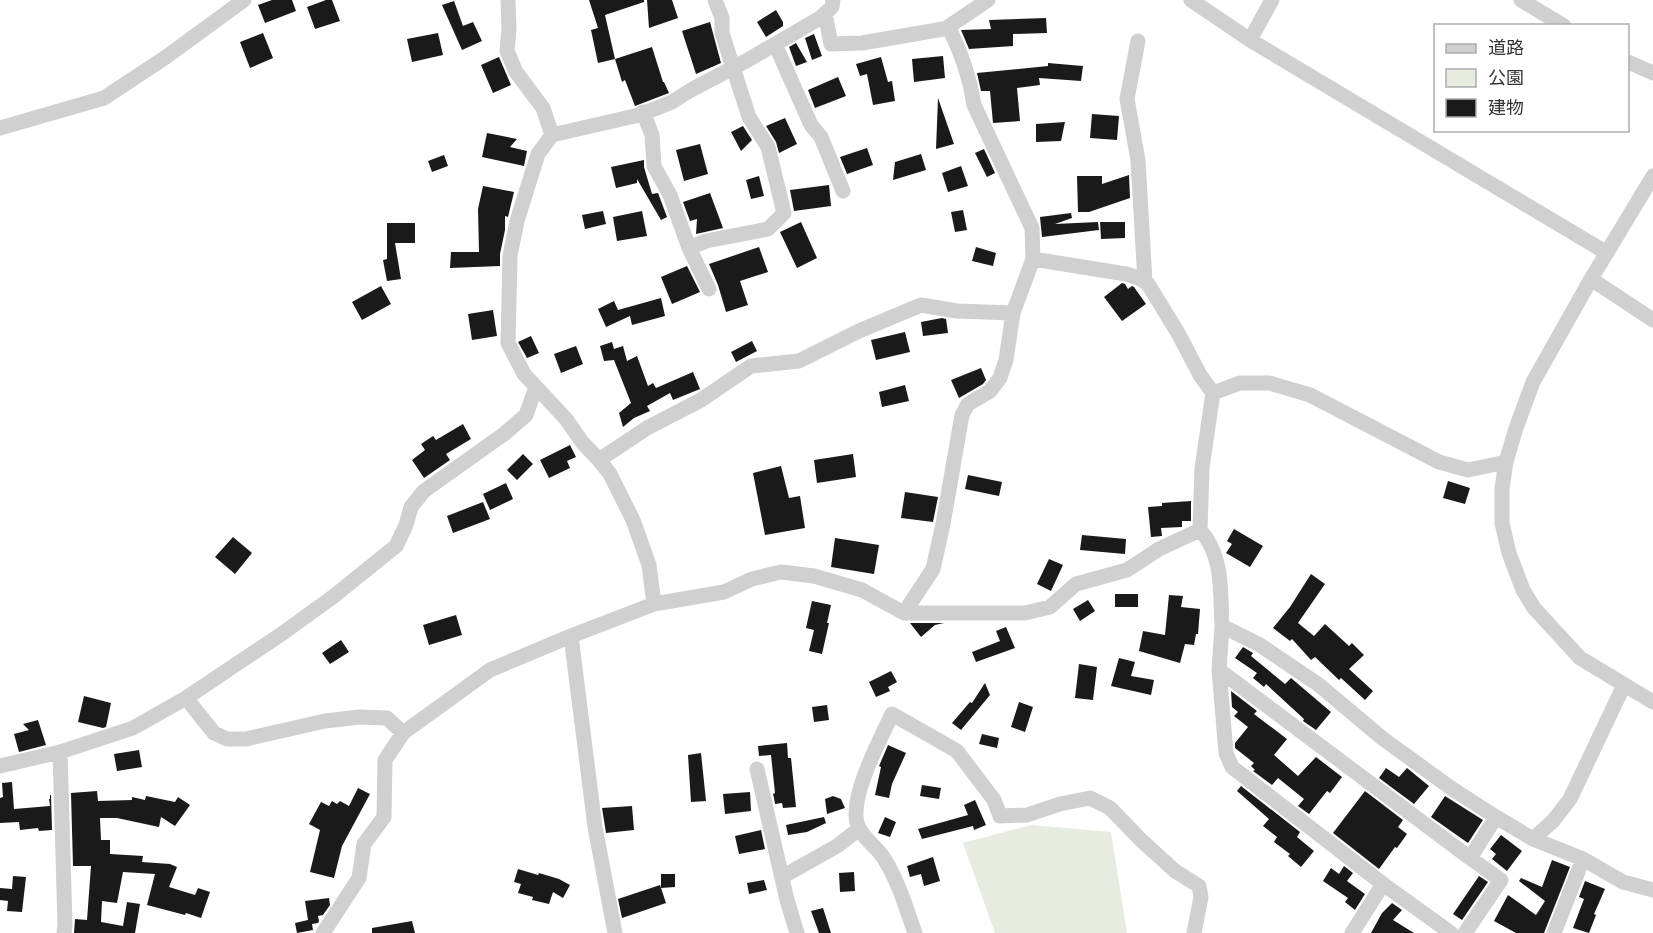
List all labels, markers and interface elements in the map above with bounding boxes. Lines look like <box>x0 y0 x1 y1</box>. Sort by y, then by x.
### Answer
legend <box>1434 24 1629 132</box>
text: 道路 <box>1488 38 1524 58</box>
text: 公園 <box>1488 68 1524 88</box>
text: 建物 <box>1488 98 1524 118</box>

